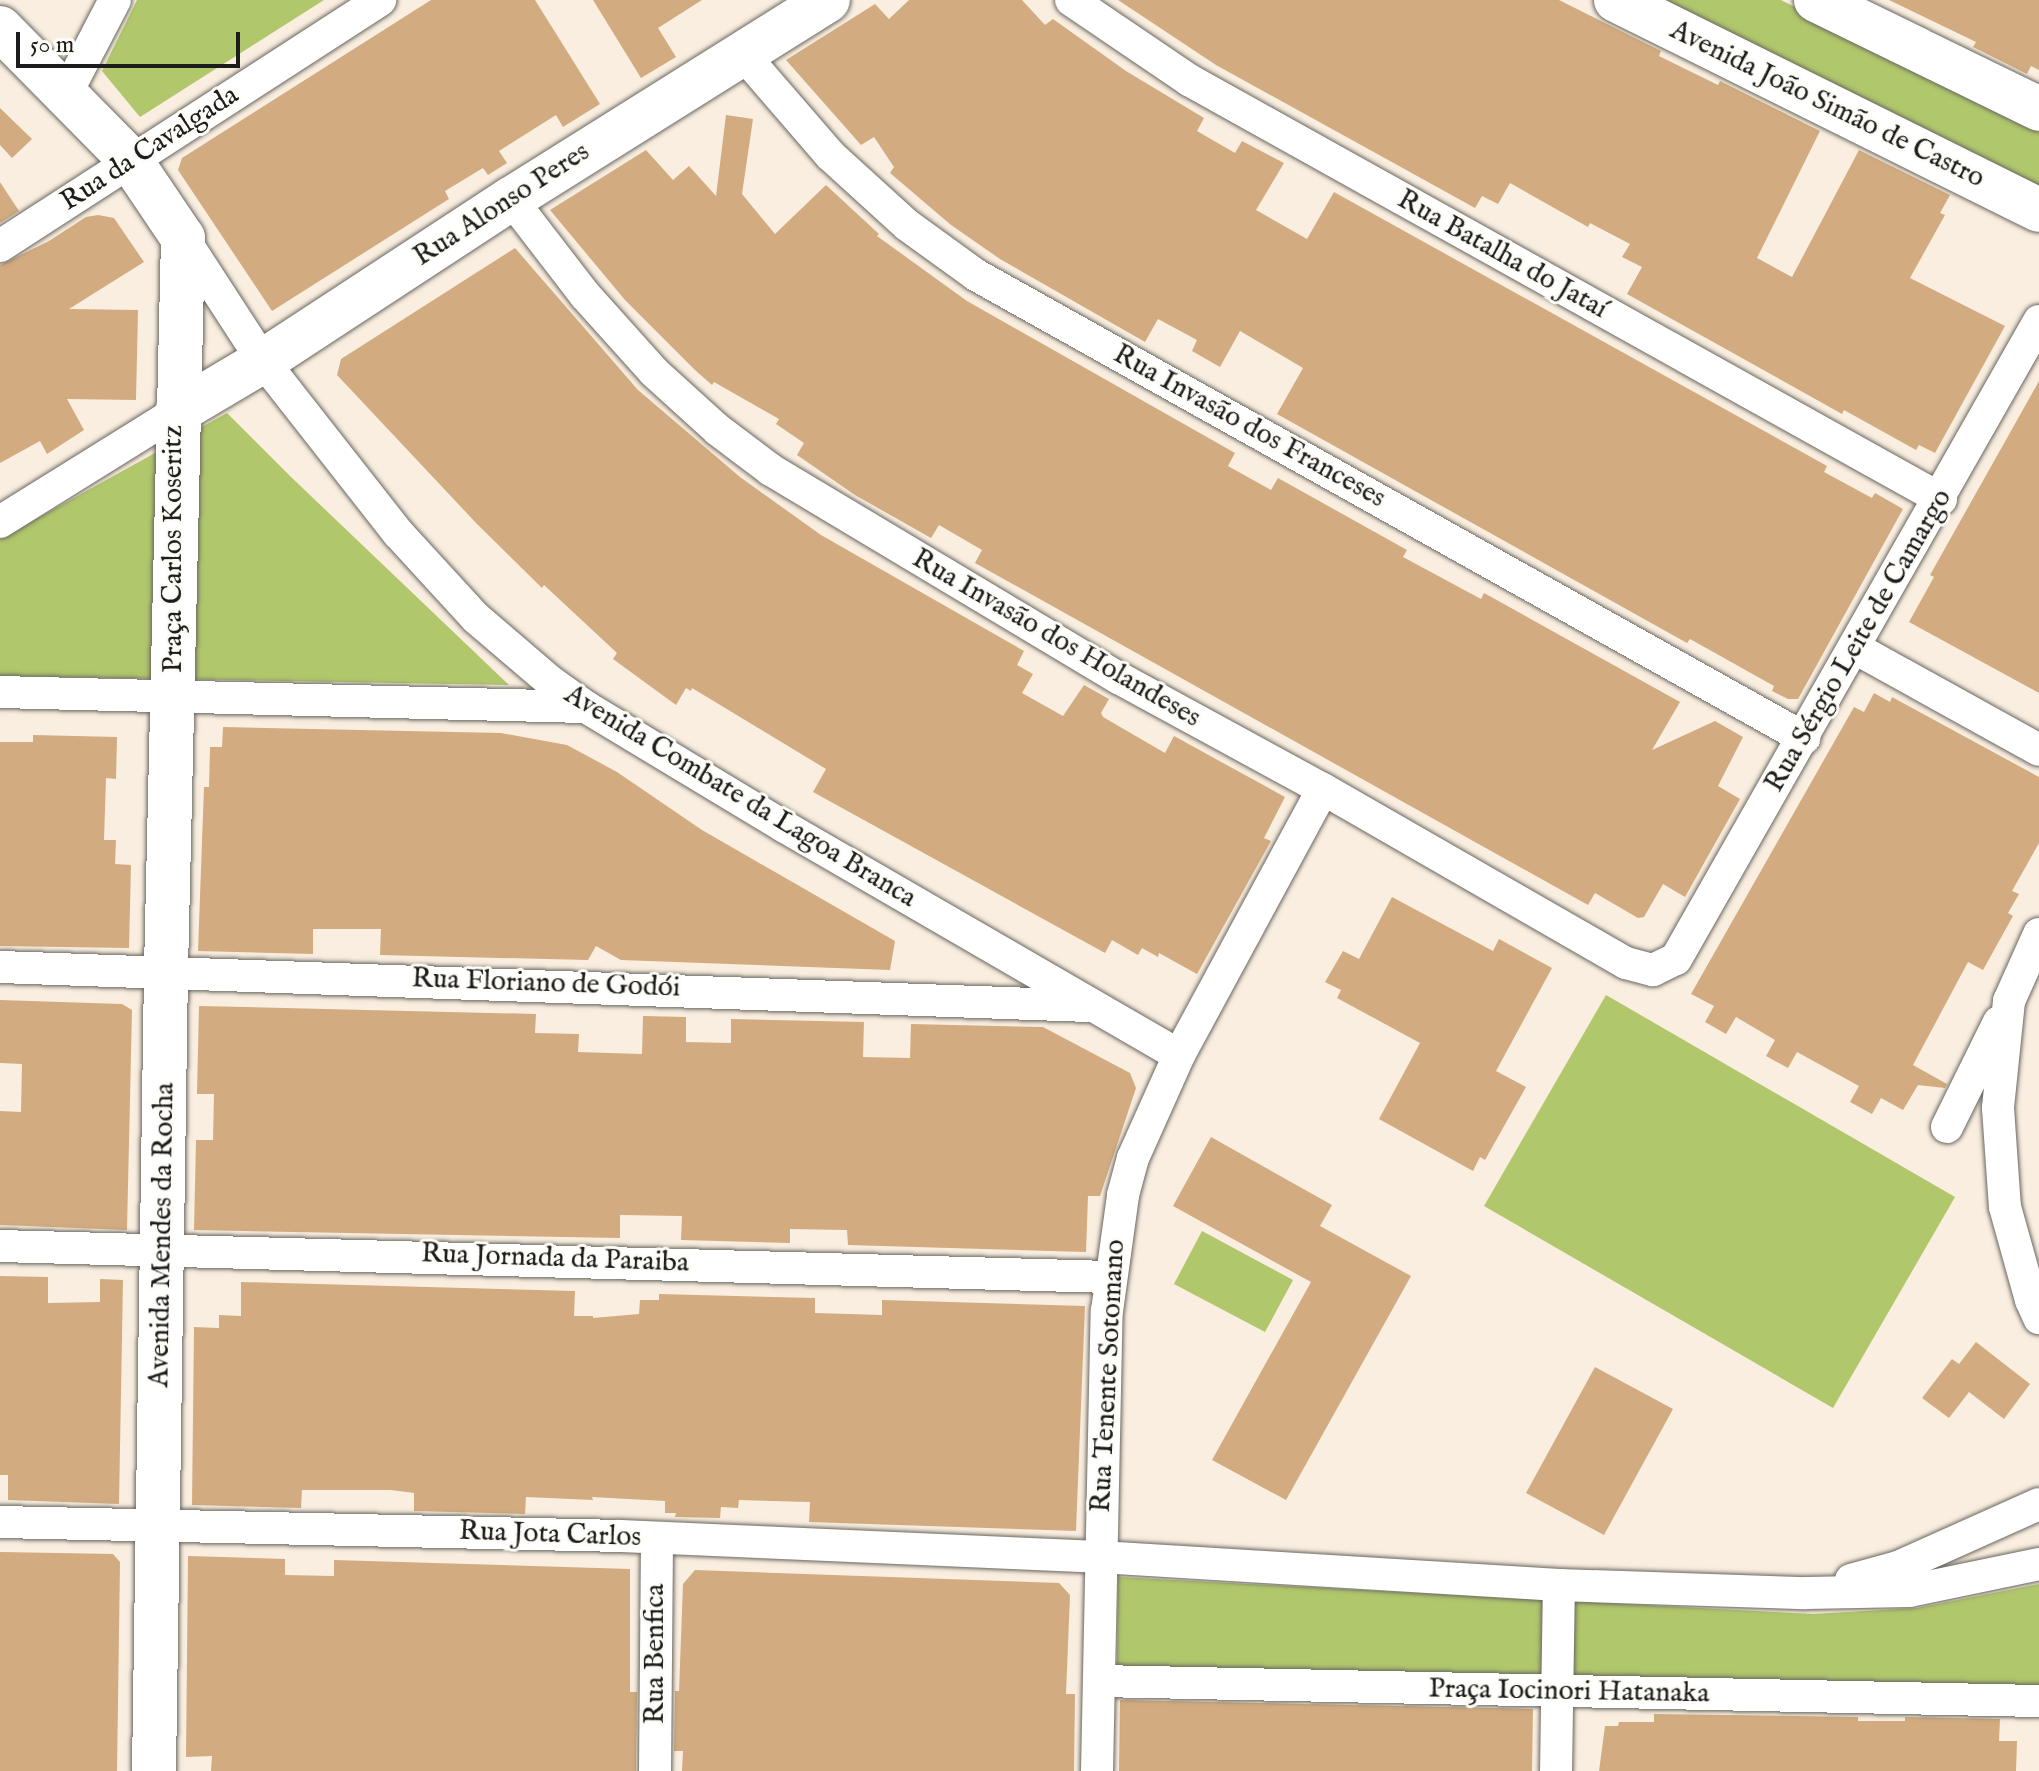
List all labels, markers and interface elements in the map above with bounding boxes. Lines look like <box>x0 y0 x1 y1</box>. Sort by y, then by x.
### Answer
street label: Avenida João Simão de Castro <box>1664 14 1990 196</box>
scale bar <box>20 16 244 66</box>
text: 50 m <box>30 30 74 61</box>
street label: Rua da Cavalgada <box>55 79 245 219</box>
street label: Rua Alonso Peres <box>408 136 596 274</box>
street label: Rua Batalha do Jataí <box>1391 183 1613 327</box>
street label: Rua Invasão dos Franceses <box>1107 338 1391 516</box>
street label: Praça Carlos Koseritz <box>157 425 191 673</box>
street label: Rua Sérgio Leite de Camargo <box>1758 484 1960 798</box>
street label: Rua Invasão dos Holandeses <box>906 543 1206 735</box>
street label: Avenida Combate da Lagoa Branca <box>558 678 922 916</box>
street label: Rua Floriano de Godói <box>411 963 681 1005</box>
street label: Avenida Mendes da Rocha <box>144 1082 182 1388</box>
street label: Rua Jornada da Paraiba <box>420 1238 690 1280</box>
street label: Rua Tenente Sotomano <box>1085 1238 1133 1514</box>
street label: Rua Jota Carlos <box>458 1515 642 1555</box>
street label: Rua Benfica <box>639 1584 673 1724</box>
street label: Praça Iocinori Hatanaka <box>1428 1673 1710 1711</box>

